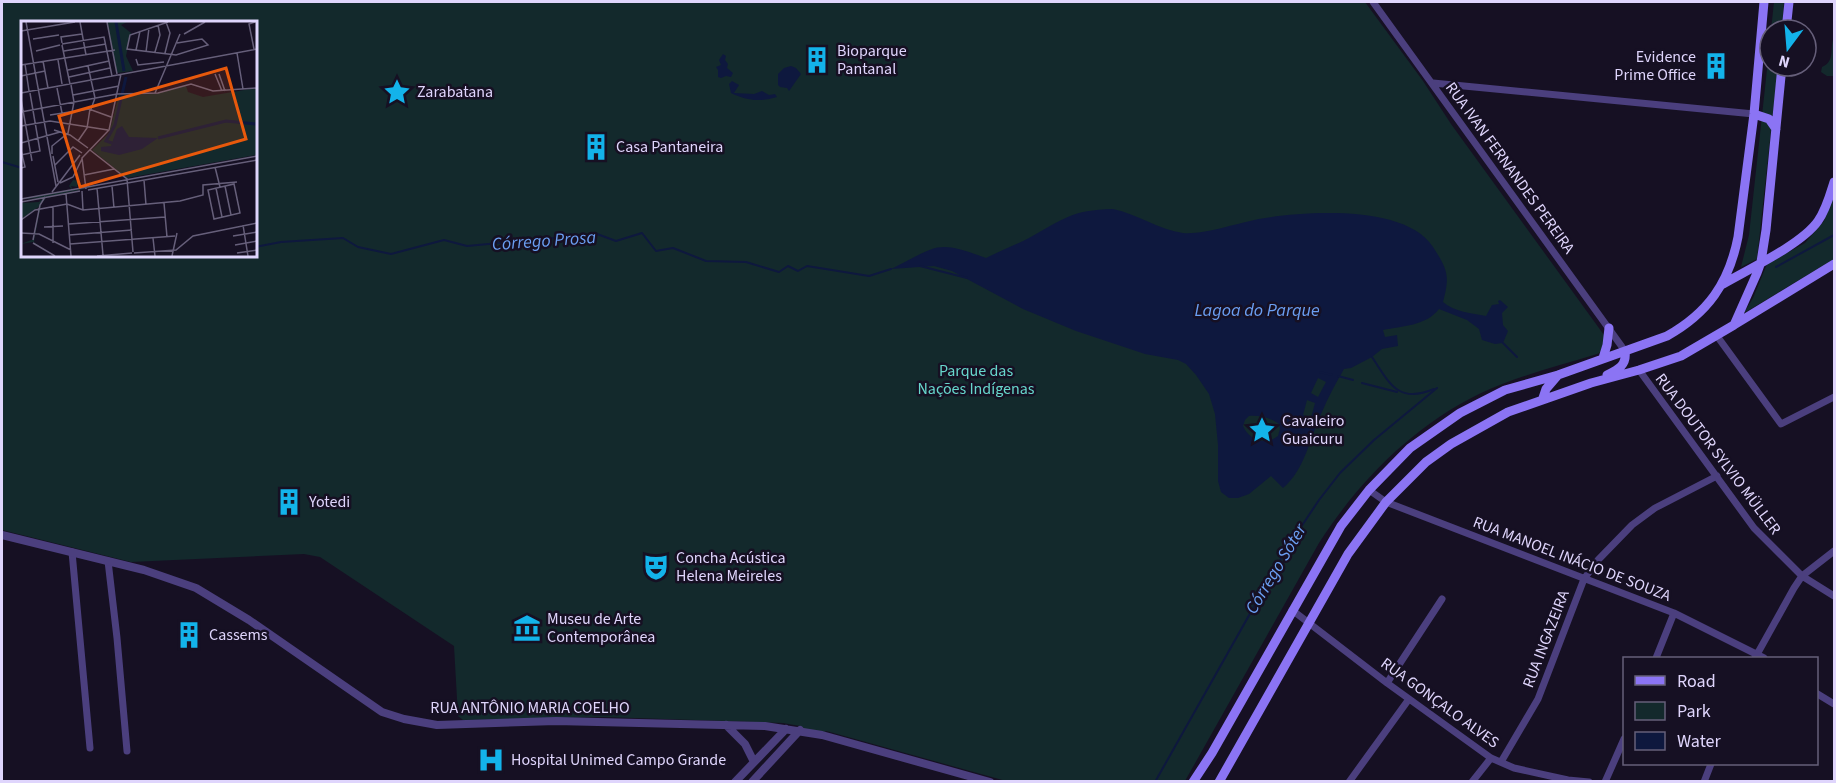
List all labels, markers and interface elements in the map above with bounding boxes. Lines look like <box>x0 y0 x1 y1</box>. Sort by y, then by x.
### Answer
north arrow <box>1758 18 1818 78</box>
inset map <box>21 21 256 256</box>
place label: Bioparque Pantanal <box>837 40 907 80</box>
building icon: Bioparque Pantanal <box>802 45 832 75</box>
place label: Evidence Prime Office <box>1614 46 1696 86</box>
text: N <box>1776 49 1792 73</box>
building icon: Evidence Prime Office <box>1701 51 1731 81</box>
place icon: Zarabatana <box>382 77 412 107</box>
street label: RUA IVAN FERNANDES PEREIRA <box>1440 78 1580 259</box>
place label: Zarabatana <box>417 81 493 103</box>
building icon: Casa Pantaneira <box>581 132 611 162</box>
place label: Casa Pantaneira <box>616 136 723 158</box>
water label: Córrego Prosa <box>491 225 597 257</box>
water label: Lagoa do Parque <box>1194 298 1320 323</box>
park label: Parque das Nações Indígenas <box>918 360 1035 400</box>
street label: RUA DOUTOR SYLVIO MÜLLER <box>1650 369 1786 539</box>
place label: Cavaleiro Guaicuru <box>1282 410 1344 450</box>
place icon: Cavaleiro Guaicuru <box>1247 415 1277 445</box>
building icon: Yotedi <box>274 487 304 517</box>
place label: Yotedi <box>308 491 350 513</box>
street label: RUA MANOEL INÁCIO DE SOUZA <box>1470 511 1674 607</box>
water label: Córrego Sóter <box>1239 519 1313 619</box>
place label: Concha Acústica Helena Meireles <box>676 547 785 587</box>
theatre icon: Concha Acústica Helena Meireles <box>641 552 671 582</box>
street label: RUA INGAZEIRA <box>1517 587 1575 691</box>
place label: Museu de Arte Contemporânea <box>547 608 655 648</box>
museum icon: Museu de Arte Contemporânea <box>512 613 542 643</box>
building icon: Cassems <box>174 620 204 650</box>
place label: Cassems <box>209 624 268 646</box>
street label: RUA GONÇALO ALVES <box>1376 653 1504 753</box>
legend <box>1623 657 1818 765</box>
text: Road <box>1677 669 1716 694</box>
street label: RUA ANTÔNIO MARIA COELHO <box>430 697 630 719</box>
text: Park <box>1677 699 1711 724</box>
text: Water <box>1677 729 1721 754</box>
hospital icon: Hospital Unimed Campo Grande <box>476 745 506 775</box>
place label: Hospital Unimed Campo Grande <box>511 749 726 771</box>

